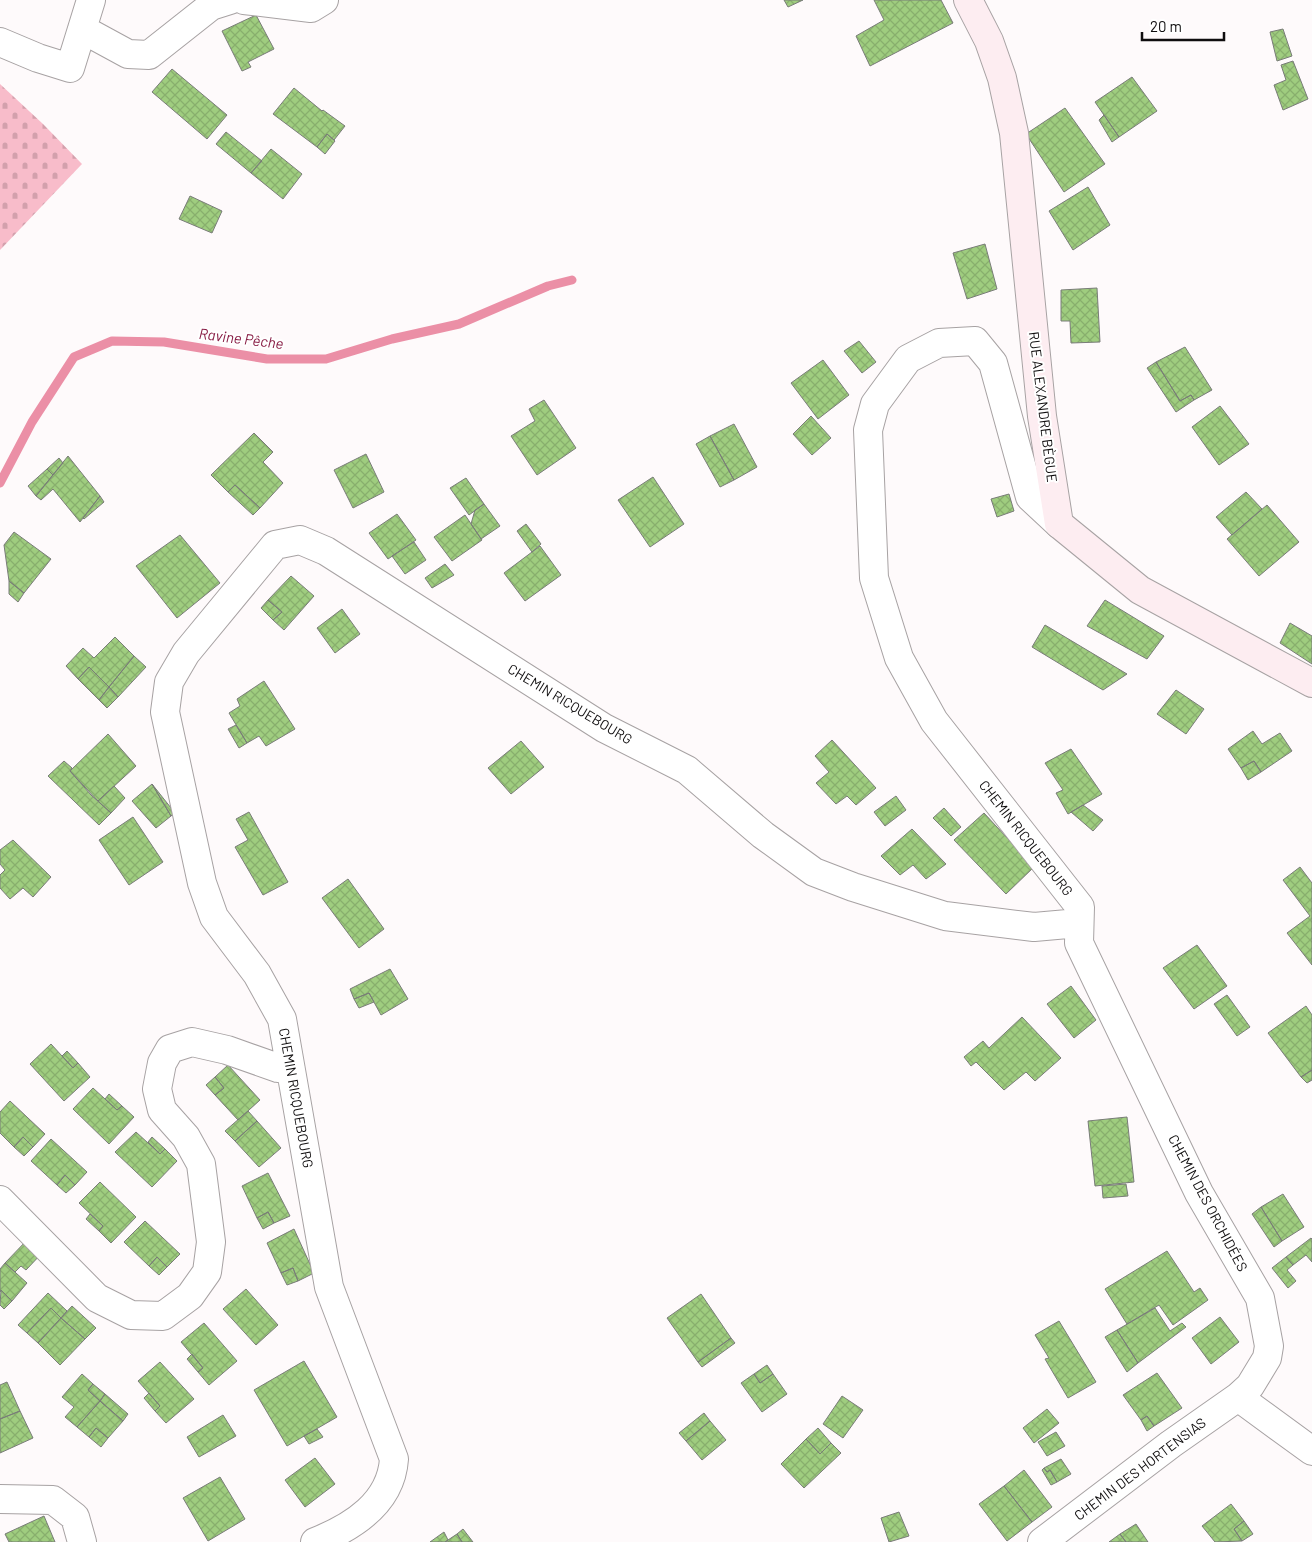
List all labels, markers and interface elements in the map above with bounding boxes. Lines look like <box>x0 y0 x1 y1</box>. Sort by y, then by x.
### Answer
scale bar <box>1142 10 1224 42</box>
text: 20 m <box>1150 17 1182 35</box>
water label: Ravine Pêche <box>198 324 285 352</box>
street label: RUE ALEXANDRE BÈGUE <box>1026 331 1061 483</box>
street label: CHEMIN RICQUEBOURG <box>505 660 636 747</box>
street label: CHEMIN RICQUEBOURG <box>976 777 1077 899</box>
street label: CHEMIN RICQUEBOURG <box>276 1027 317 1169</box>
street label: CHEMIN DES ORCHIDÉES <box>1165 1131 1252 1274</box>
street label: CHEMIN DES HORTENSIAS <box>1071 1414 1209 1524</box>

